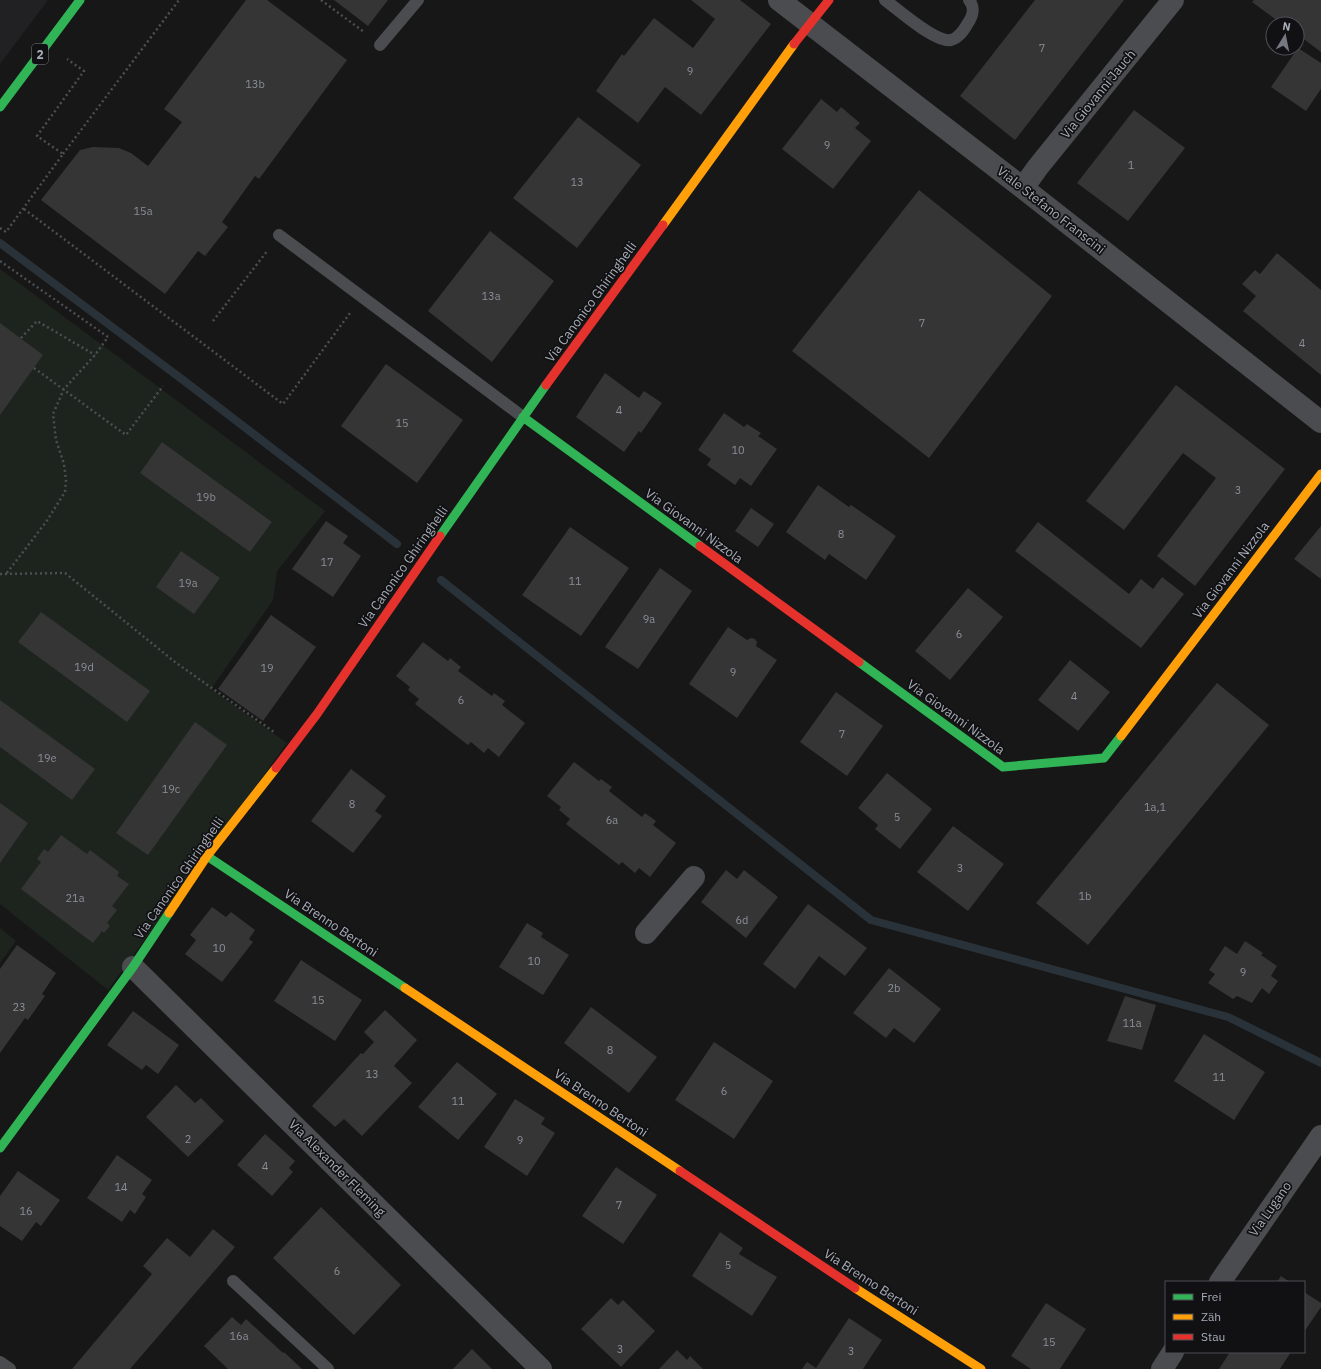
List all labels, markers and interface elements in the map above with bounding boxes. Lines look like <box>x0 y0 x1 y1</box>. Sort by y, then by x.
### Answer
north arrow <box>1265 16 1305 56</box>
text: N <box>1282 19 1292 34</box>
house number: 7 <box>1039 41 1045 55</box>
road number: 2 <box>32 44 48 64</box>
street label: Via Giovanni Jauch <box>1057 46 1139 142</box>
house number: 9 <box>687 64 693 78</box>
house number: 13b <box>245 77 265 91</box>
house number: 9 <box>824 138 830 152</box>
house number: 1 <box>1128 158 1135 172</box>
street label: Viale Stefano Franscini <box>993 162 1109 258</box>
house number: 13 <box>570 175 584 189</box>
house number: 15a <box>133 204 153 218</box>
street label: Via Canonico Ghiringhelli <box>542 238 640 366</box>
house number: 13a <box>481 289 501 303</box>
house number: 7 <box>919 316 925 330</box>
house number: 4 <box>1299 336 1306 350</box>
house number: 4 <box>616 403 623 417</box>
house number: 15 <box>395 416 409 430</box>
house number: 10 <box>731 443 745 457</box>
house number: 3 <box>1235 483 1241 497</box>
street label: Via Giovanni Nizzola <box>642 485 746 567</box>
house number: 19b <box>196 490 216 504</box>
street label: Via Canonico Ghiringhelli <box>354 503 452 631</box>
street label: Via Giovanni Nizzola <box>1189 518 1273 622</box>
house number: 8 <box>838 527 844 541</box>
house number: 17 <box>320 555 334 569</box>
house number: 11 <box>568 574 582 588</box>
house number: 19a <box>178 576 198 590</box>
house number: 9a <box>643 612 655 626</box>
house number: 6 <box>956 627 962 641</box>
house number: 19d <box>74 660 94 674</box>
house number: 19 <box>260 661 274 675</box>
house number: 9 <box>730 665 736 679</box>
street label: Via Giovanni Nizzola <box>904 676 1008 758</box>
house number: 4 <box>1071 689 1078 703</box>
house number: 6 <box>458 693 464 707</box>
house number: 7 <box>839 727 845 741</box>
house number: 19e <box>37 751 57 765</box>
house number: 19c <box>162 782 181 796</box>
house number: 8 <box>349 797 355 811</box>
house number: 1a,1 <box>1144 800 1166 814</box>
house number: 5 <box>894 810 900 824</box>
house number: 6a <box>606 813 618 827</box>
street label: Via Canonico Ghiringhelli <box>130 814 228 942</box>
house number: 3 <box>957 861 963 875</box>
street label: Via Brenno Bertoni <box>281 885 381 961</box>
house number: 1b <box>1079 889 1091 903</box>
house number: 21a <box>65 891 85 905</box>
house number: 6d <box>736 913 748 927</box>
house number: 10 <box>212 941 226 955</box>
house number: 10 <box>527 954 541 968</box>
house number: 9 <box>1240 965 1246 979</box>
house number: 2b <box>888 981 900 995</box>
house number: 15 <box>311 993 325 1007</box>
house number: 23 <box>12 1000 26 1014</box>
house number: 11a <box>1122 1016 1142 1030</box>
house number: 8 <box>607 1043 613 1057</box>
street label: Via Brenno Bertoni <box>551 1065 651 1141</box>
house number: 13 <box>365 1067 379 1081</box>
house number: 11 <box>1212 1070 1226 1084</box>
house number: 6 <box>721 1084 727 1098</box>
house number: 11 <box>451 1094 465 1108</box>
street label: Via Alexander Fleming <box>285 1116 389 1220</box>
house number: 2 <box>185 1132 191 1146</box>
house number: 9 <box>517 1133 523 1147</box>
house number: 4 <box>262 1159 269 1173</box>
street label: Via Lugano <box>1245 1178 1295 1240</box>
house number: 14 <box>114 1180 128 1194</box>
house number: 7 <box>616 1198 622 1212</box>
house number: 16 <box>19 1204 33 1218</box>
street label: Via Brenno Bertoni <box>820 1245 922 1319</box>
house number: 5 <box>725 1258 731 1272</box>
house number: 6 <box>334 1264 340 1278</box>
legend <box>1165 1281 1305 1353</box>
text: Frei <box>1201 1289 1221 1304</box>
text: Zäh <box>1201 1309 1221 1324</box>
house number: 16a <box>229 1329 249 1343</box>
text: Stau <box>1201 1329 1225 1344</box>
house number: 15 <box>1042 1335 1056 1349</box>
house number: 3 <box>617 1342 623 1356</box>
house number: 3 <box>848 1344 854 1358</box>

